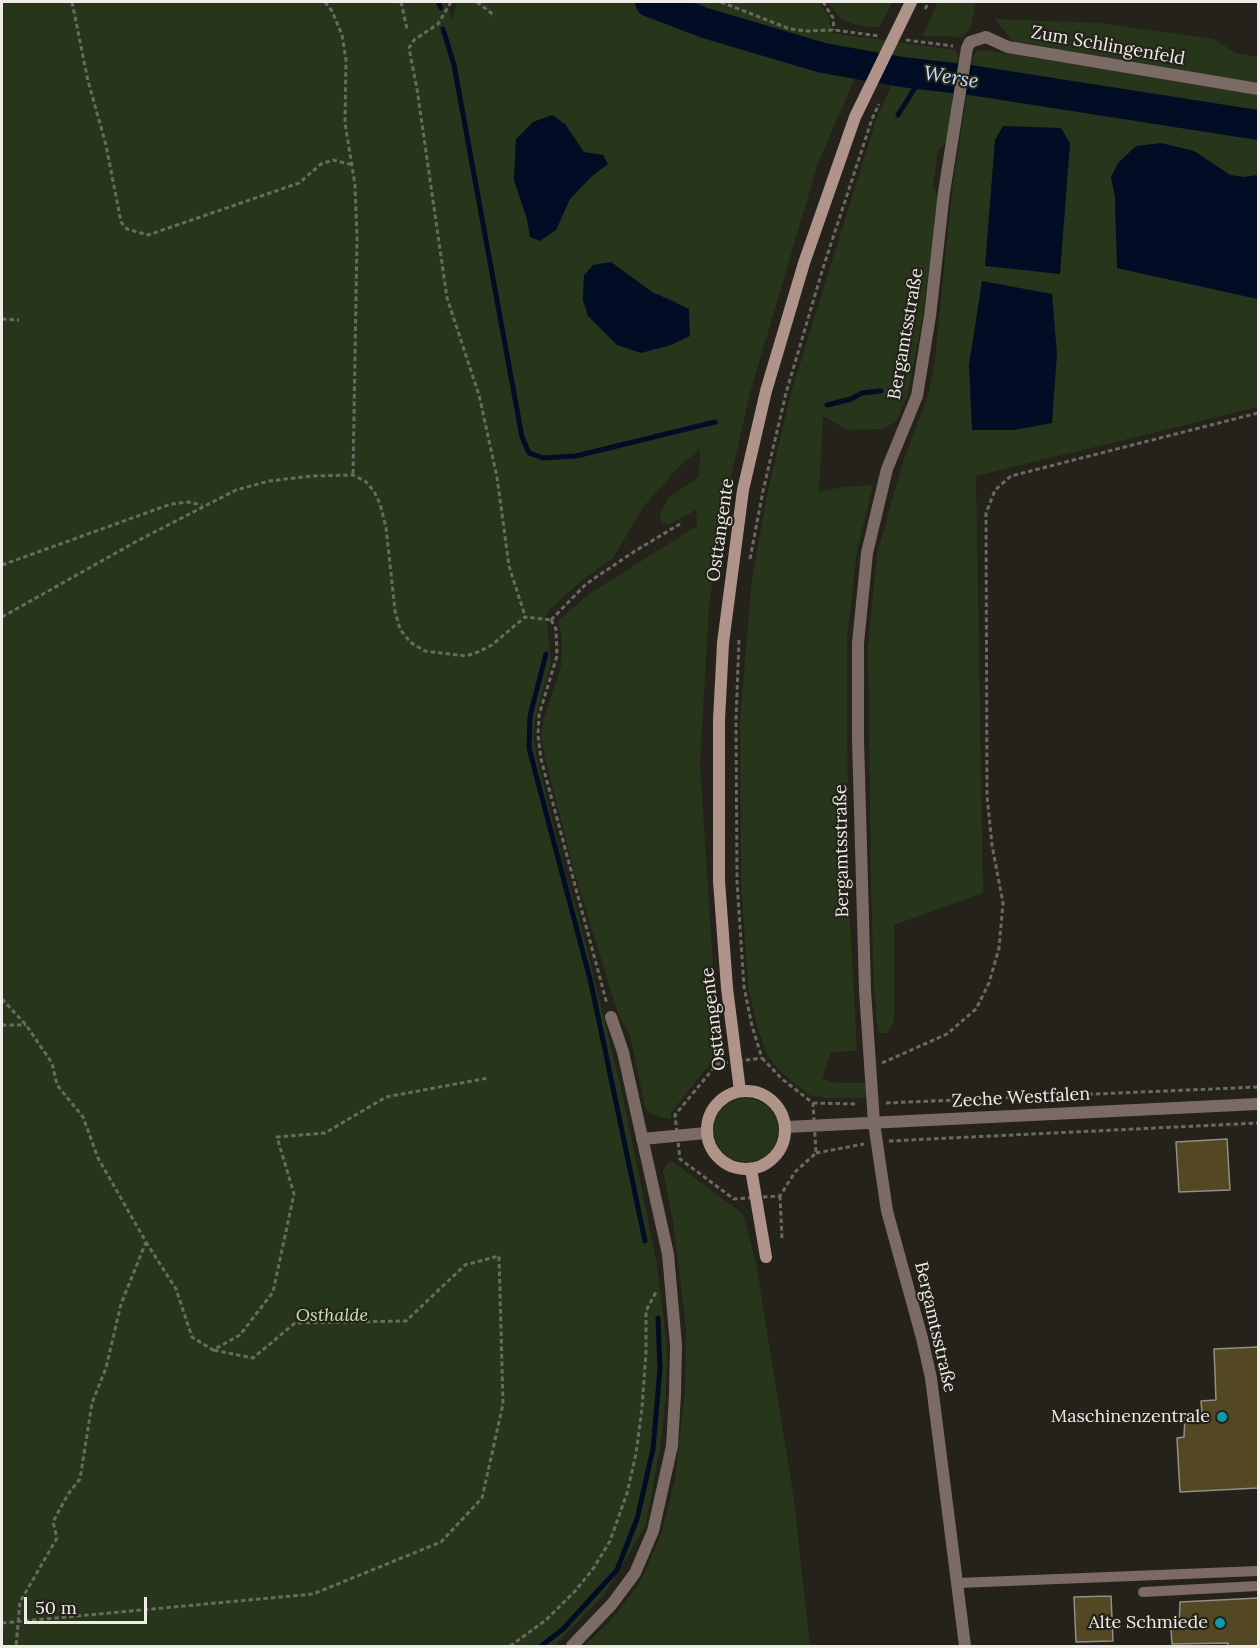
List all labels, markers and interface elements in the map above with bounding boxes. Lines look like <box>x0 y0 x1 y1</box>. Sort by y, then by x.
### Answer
street label: Zum Schlingenfeld <box>1029 22 1187 70</box>
water label: Werse <box>922 62 980 94</box>
street label: Bergamtsstraße <box>884 266 928 402</box>
street label: Osttangente <box>703 477 739 583</box>
street label: Bergamtsstraße <box>830 784 854 918</box>
street label: Osttangente <box>697 966 731 1072</box>
street label: Zeche Westfalen <box>951 1084 1091 1112</box>
street label: Bergamtsstraße <box>909 1260 961 1394</box>
park label: Osthalde <box>296 1305 368 1327</box>
place label: Maschinenzentrale <box>1051 1406 1210 1428</box>
marker: Maschinenzentrale <box>1215 1410 1229 1424</box>
scale bar <box>27 1585 150 1623</box>
text: 50 m <box>35 1596 77 1619</box>
place label: Alte Schmiede <box>1088 1612 1208 1634</box>
marker: Alte Schmiede <box>1213 1616 1227 1630</box>

